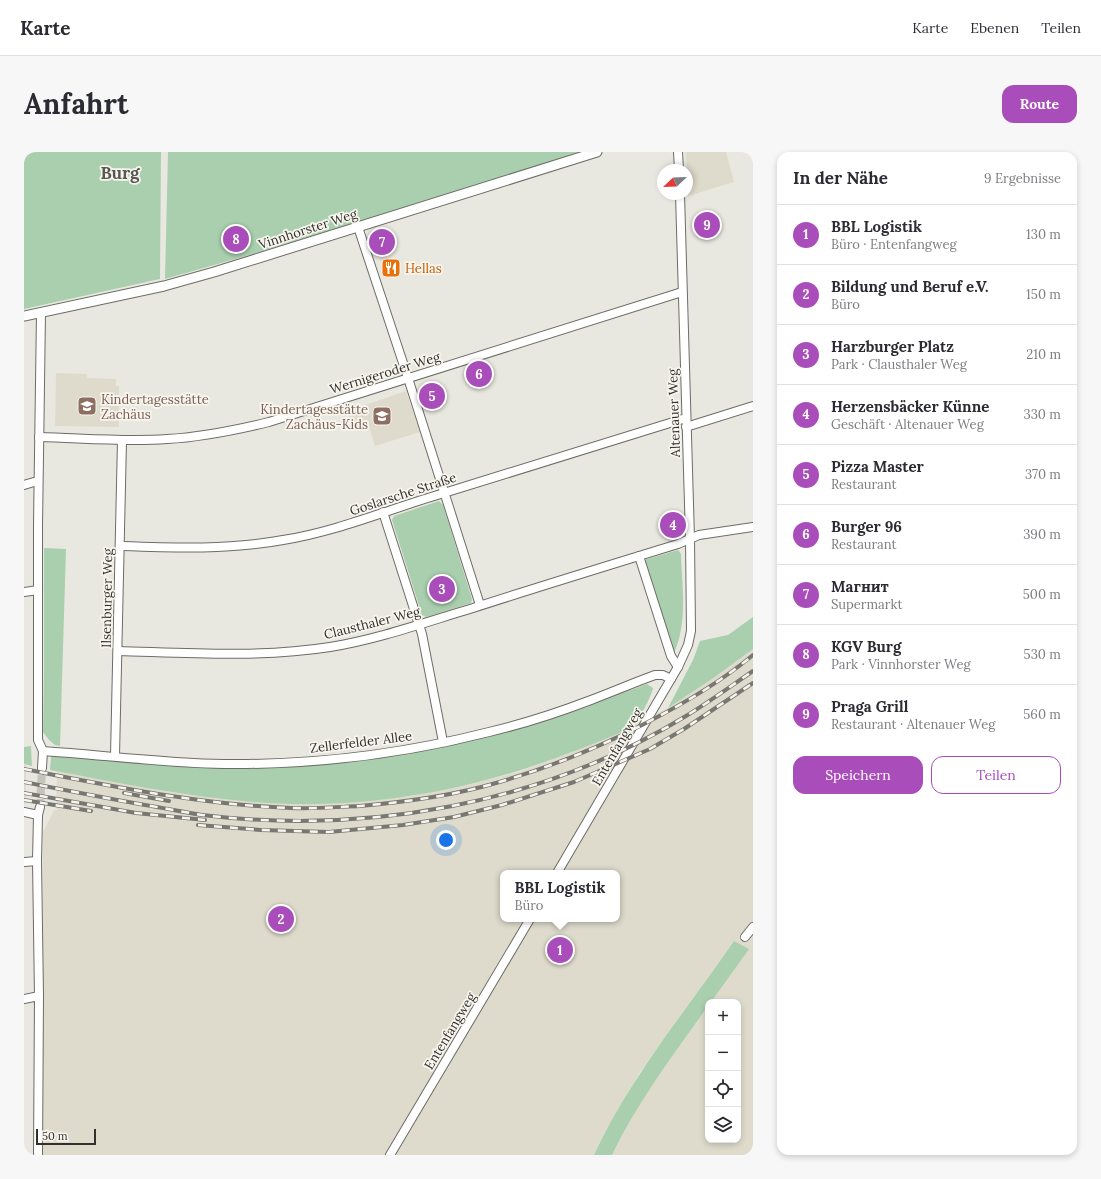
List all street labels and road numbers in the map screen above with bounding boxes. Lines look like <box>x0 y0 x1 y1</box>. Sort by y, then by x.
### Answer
street label: Vinnhorster Weg <box>256 205 360 253</box>
street label: Wernigeroder Weg <box>328 348 443 398</box>
street label: Altenauer Weg <box>664 368 684 459</box>
street label: Goslarsche Straße <box>348 469 458 519</box>
street label: Ilsenburger Weg <box>98 547 116 648</box>
street label: Clausthaler Weg <box>322 603 423 643</box>
street label: Entenfangweg <box>588 705 646 789</box>
street label: Zellerfelder Allee <box>309 727 413 757</box>
street label: Entenfangweg <box>420 989 480 1073</box>

